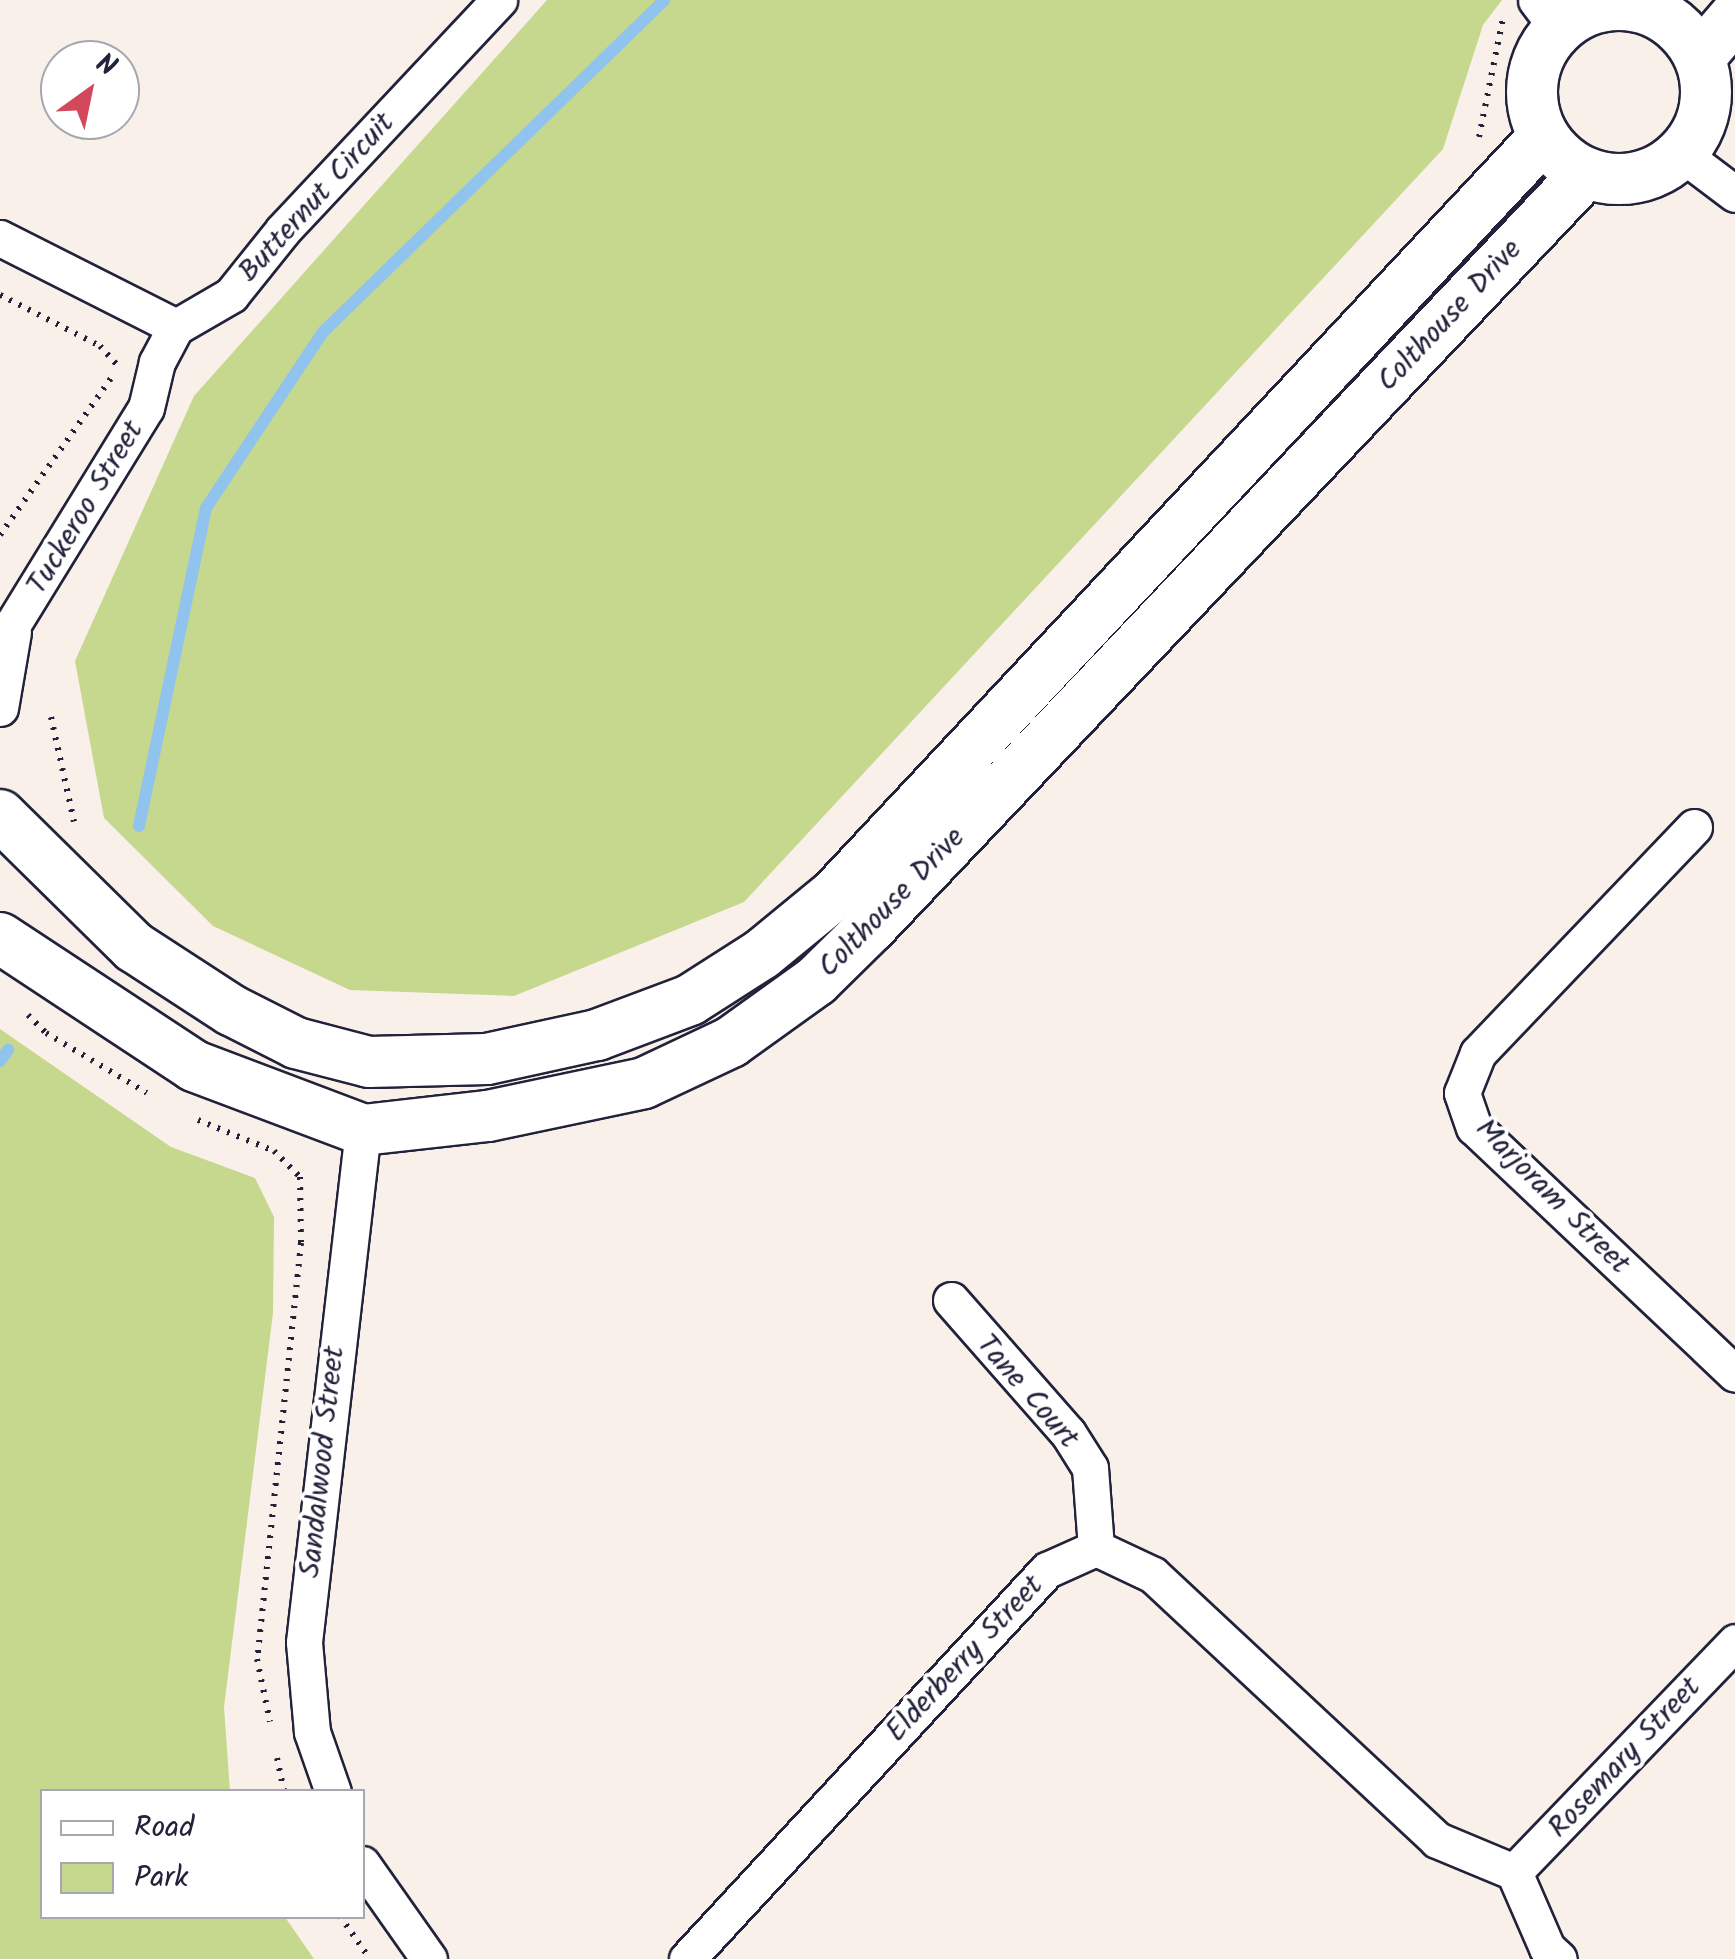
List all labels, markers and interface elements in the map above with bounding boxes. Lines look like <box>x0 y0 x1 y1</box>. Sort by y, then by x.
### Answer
north arrow <box>40 40 140 140</box>
text: N <box>86 42 125 90</box>
street label: Butternut Circuit <box>231 106 403 290</box>
street label: Colthouse Drive <box>1370 232 1530 400</box>
street label: Tuckeroo Street <box>20 414 152 602</box>
street label: Colthouse Drive <box>811 820 973 986</box>
street label: Marjoram Street <box>1467 1112 1637 1282</box>
street label: Tane Court <box>968 1328 1086 1456</box>
street label: Sandalwood Street <box>293 1344 353 1580</box>
street label: Elderberry Street <box>879 1568 1051 1750</box>
street label: Rosemary Street <box>1541 1670 1709 1846</box>
legend <box>40 1789 365 1919</box>
text: Road <box>134 1804 194 1852</box>
text: Park <box>134 1854 188 1902</box>

